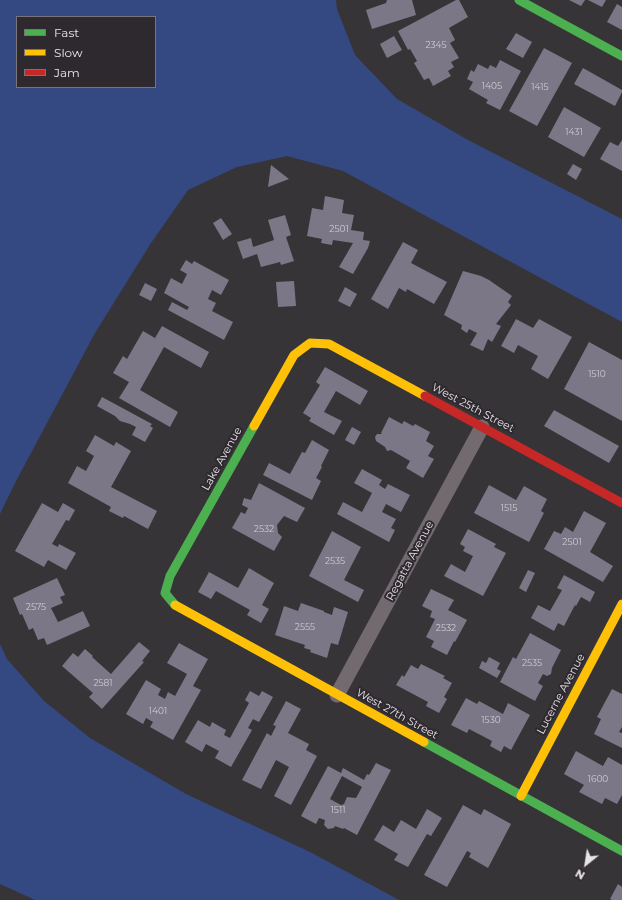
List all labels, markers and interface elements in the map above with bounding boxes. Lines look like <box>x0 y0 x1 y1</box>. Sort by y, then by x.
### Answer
legend <box>16 16 156 88</box>
text: Fast <box>54 25 79 40</box>
house number: 2345 <box>425 40 447 50</box>
text: Slow <box>54 45 83 60</box>
text: Jam <box>54 65 80 80</box>
house number: 1405 <box>482 81 502 91</box>
house number: 1415 <box>531 82 549 92</box>
house number: 1431 <box>565 127 583 137</box>
house number: 2501 <box>329 224 349 234</box>
house number: 1510 <box>588 369 606 379</box>
street label: West 25th Street <box>430 381 516 435</box>
street label: Lake Avenue <box>199 425 245 493</box>
house number: 1515 <box>501 503 517 513</box>
street label: Regatta Avenue <box>384 519 436 603</box>
house number: 2532 <box>254 524 274 534</box>
house number: 2501 <box>562 537 582 547</box>
house number: 2535 <box>325 556 345 566</box>
house number: 2575 <box>26 602 46 612</box>
house number: 2555 <box>295 622 315 632</box>
house number: 2532 <box>436 623 456 633</box>
street label: Lucerne Avenue <box>534 651 588 737</box>
house number: 2535 <box>522 658 542 668</box>
house number: 2581 <box>93 678 113 688</box>
street label: West 27th Street <box>354 686 440 742</box>
house number: 1401 <box>149 706 167 716</box>
house number: 1530 <box>481 715 501 725</box>
house number: 1600 <box>588 774 608 784</box>
house number: 1511 <box>331 805 345 815</box>
north arrow <box>566 844 606 884</box>
text: N <box>573 866 587 883</box>

